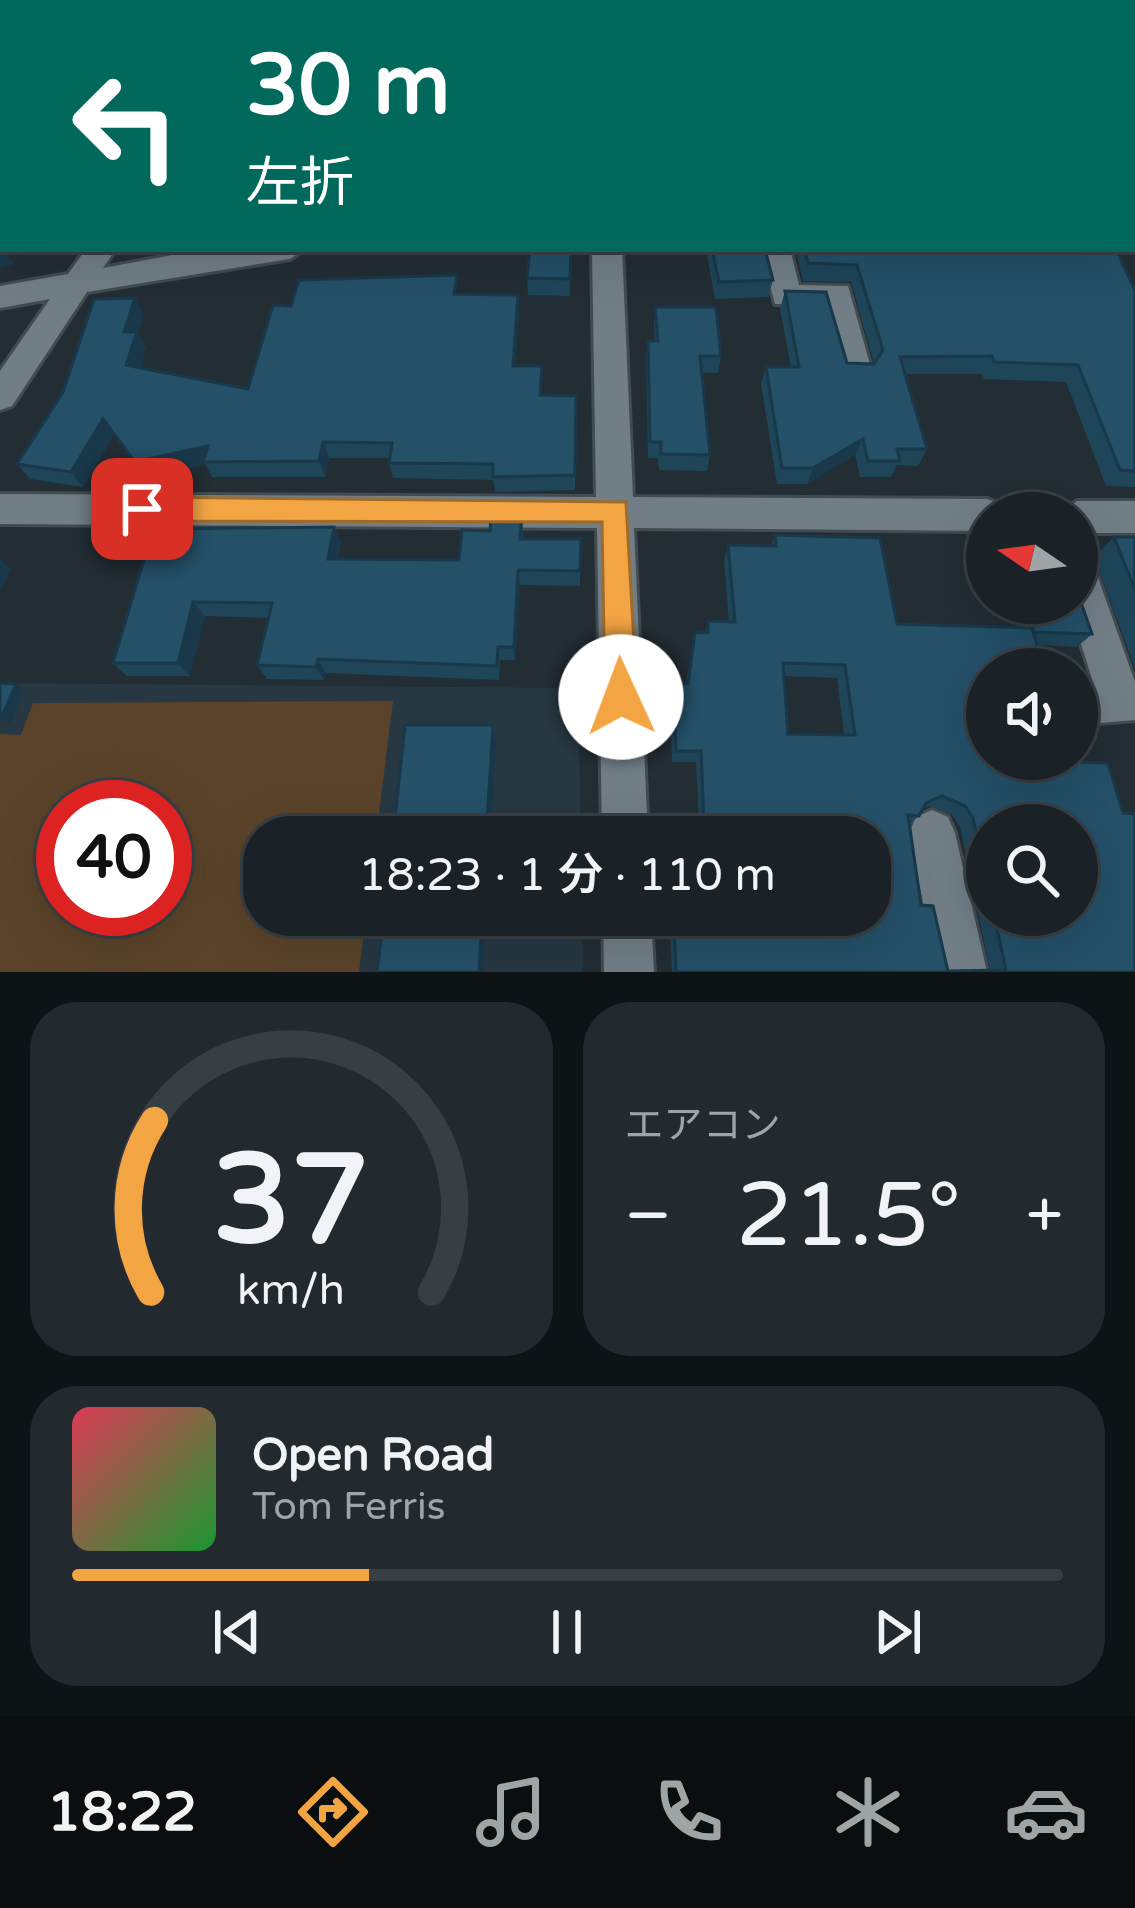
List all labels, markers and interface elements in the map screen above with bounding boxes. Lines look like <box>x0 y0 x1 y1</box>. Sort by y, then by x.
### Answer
text: 30 m <box>246 36 450 137</box>
icon: left <box>48 48 204 204</box>
text: 左折 <box>246 151 354 216</box>
pin <box>91 458 193 560</box>
icon: arrive <box>109 476 175 542</box>
north arrow <box>966 492 1098 624</box>
map controls <box>966 492 1098 936</box>
position arrow <box>558 634 684 760</box>
button: sound <box>966 648 1098 780</box>
speed limit sign: 40 <box>36 780 192 936</box>
button: search <box>966 804 1098 936</box>
text: 18:23 · 1 分 · 110 m <box>358 849 776 903</box>
text: エアコン <box>625 1102 781 1149</box>
text: 37 <box>213 1126 370 1277</box>
text: 21.5° <box>736 1162 961 1271</box>
text: − <box>625 1176 672 1256</box>
text: + <box>1026 1176 1063 1256</box>
text: km/h <box>237 1265 345 1316</box>
text: Open Road <box>252 1429 494 1483</box>
text: Tom Ferris <box>252 1483 445 1530</box>
icon: previous <box>204 1599 270 1665</box>
icon: pause <box>534 1599 600 1665</box>
icon: next <box>865 1599 931 1665</box>
icon: directions <box>291 1770 375 1854</box>
icon: music <box>469 1770 553 1854</box>
icon: phone <box>647 1770 731 1854</box>
icon: climate <box>826 1770 910 1854</box>
icon: car <box>1004 1770 1088 1854</box>
text: 18:22 <box>47 1780 197 1845</box>

